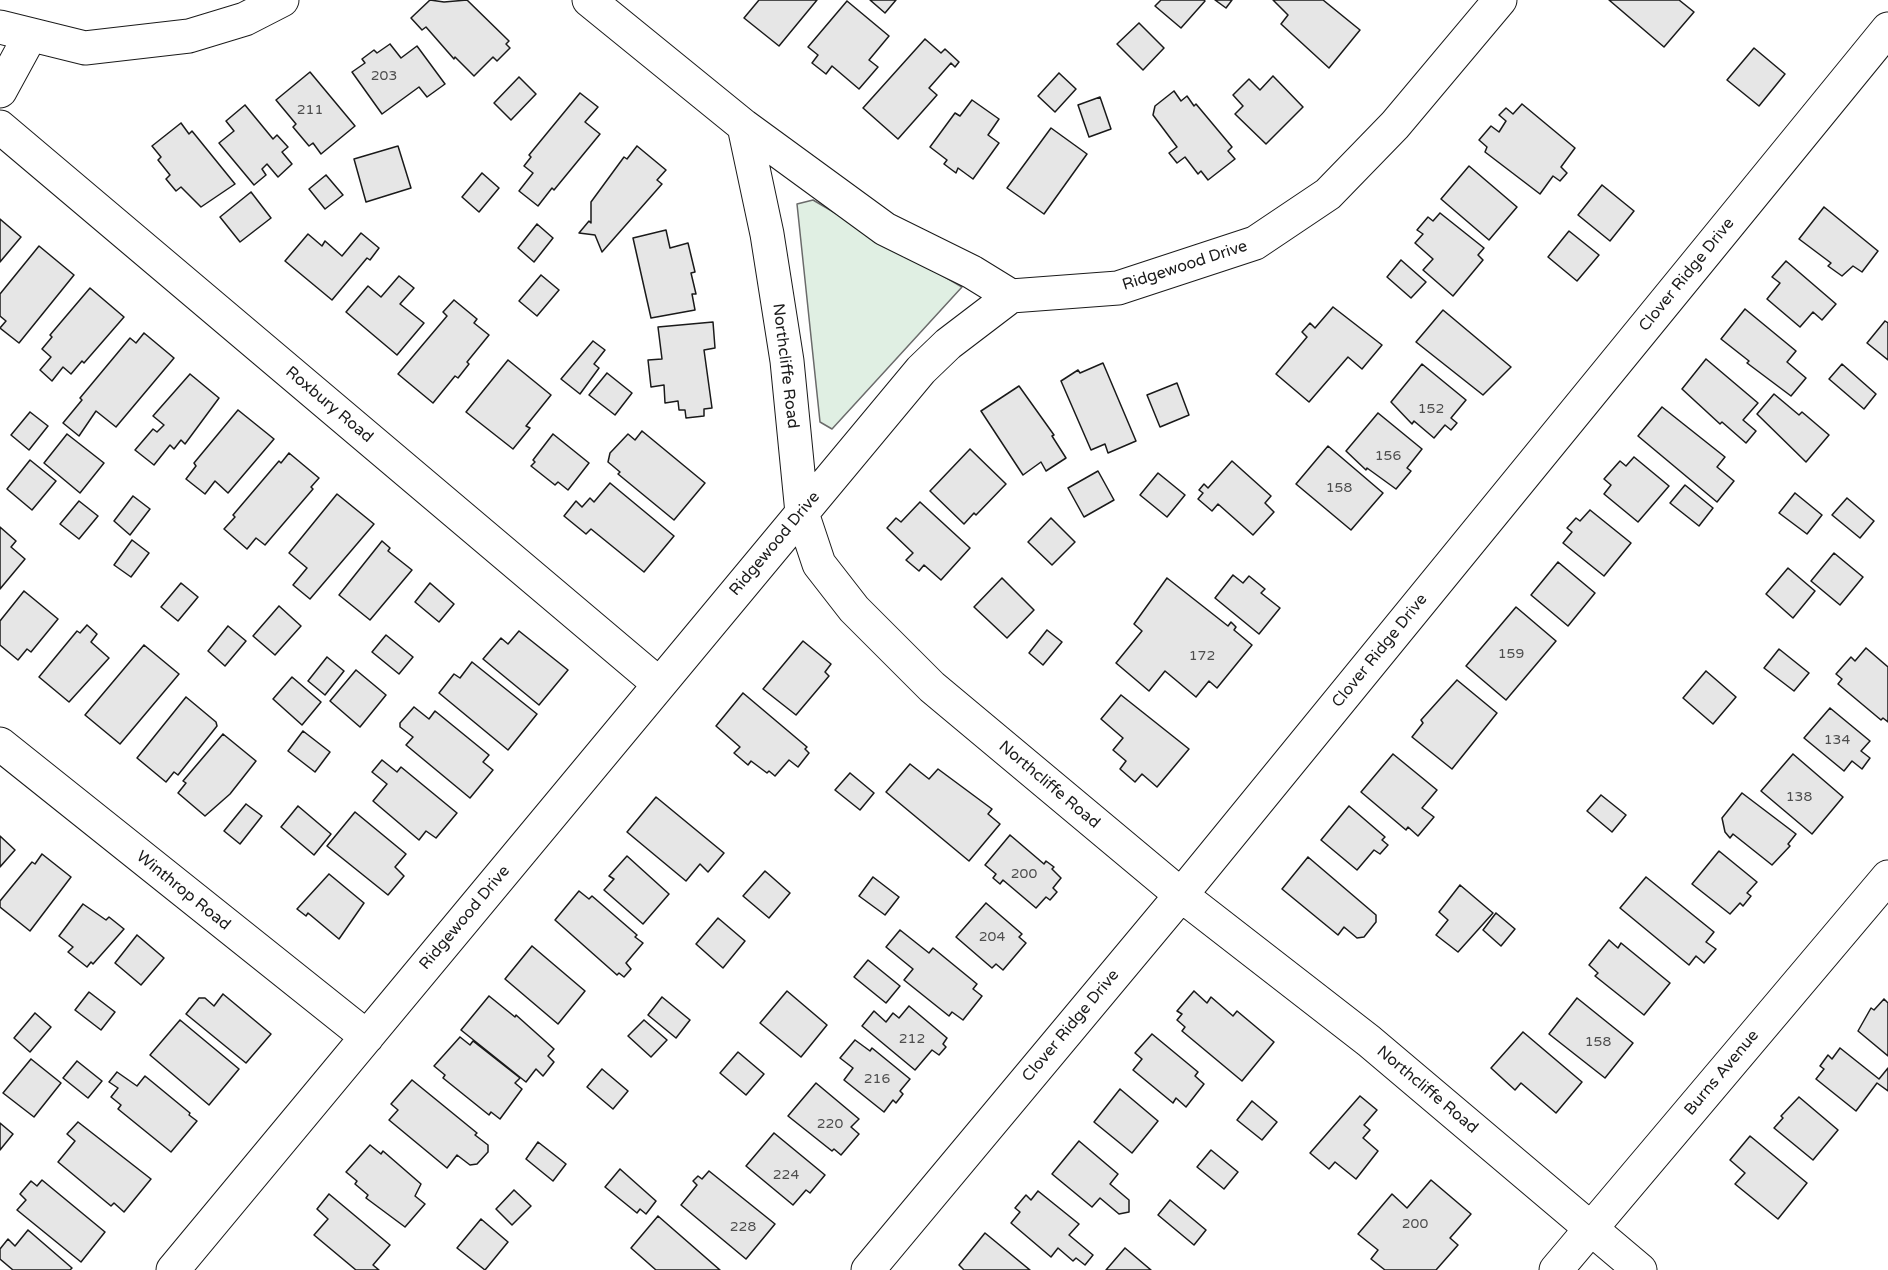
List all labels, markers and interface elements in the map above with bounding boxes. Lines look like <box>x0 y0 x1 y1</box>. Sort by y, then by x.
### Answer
house number: 203 <box>371 68 397 84</box>
house number: 211 <box>297 102 323 118</box>
street label: Clover Ridge Drive <box>1635 214 1739 336</box>
street label: Ridgewood Drive <box>1120 237 1250 295</box>
street label: Northcliffe Road <box>768 302 802 430</box>
street label: Roxbury Road <box>281 363 377 447</box>
house number: 152 <box>1418 401 1444 417</box>
house number: 156 <box>1375 448 1401 464</box>
house number: 158 <box>1326 480 1352 496</box>
street label: Ridgewood Drive <box>726 488 824 600</box>
street label: Clover Ridge Drive <box>1328 590 1432 712</box>
house number: 159 <box>1498 646 1524 662</box>
house number: 172 <box>1189 648 1215 664</box>
house number: 134 <box>1824 732 1850 748</box>
street label: Northcliffe Road <box>995 737 1103 833</box>
house number: 138 <box>1786 789 1812 805</box>
street label: Winthrop Road <box>132 847 234 935</box>
street label: Ridgewood Drive <box>416 862 514 974</box>
house number: 200 <box>1011 866 1037 882</box>
house number: 204 <box>979 929 1005 945</box>
street label: Clover Ridge Drive <box>1018 966 1124 1086</box>
street label: Burns Avenue <box>1681 1026 1763 1120</box>
house number: 212 <box>899 1031 925 1047</box>
house number: 158 <box>1585 1034 1611 1050</box>
street label: Northcliffe Road <box>1373 1042 1481 1138</box>
house number: 216 <box>864 1071 890 1087</box>
house number: 220 <box>817 1116 843 1132</box>
house number: 224 <box>773 1167 799 1183</box>
house number: 200 <box>1402 1216 1428 1232</box>
house number: 228 <box>730 1219 756 1235</box>

